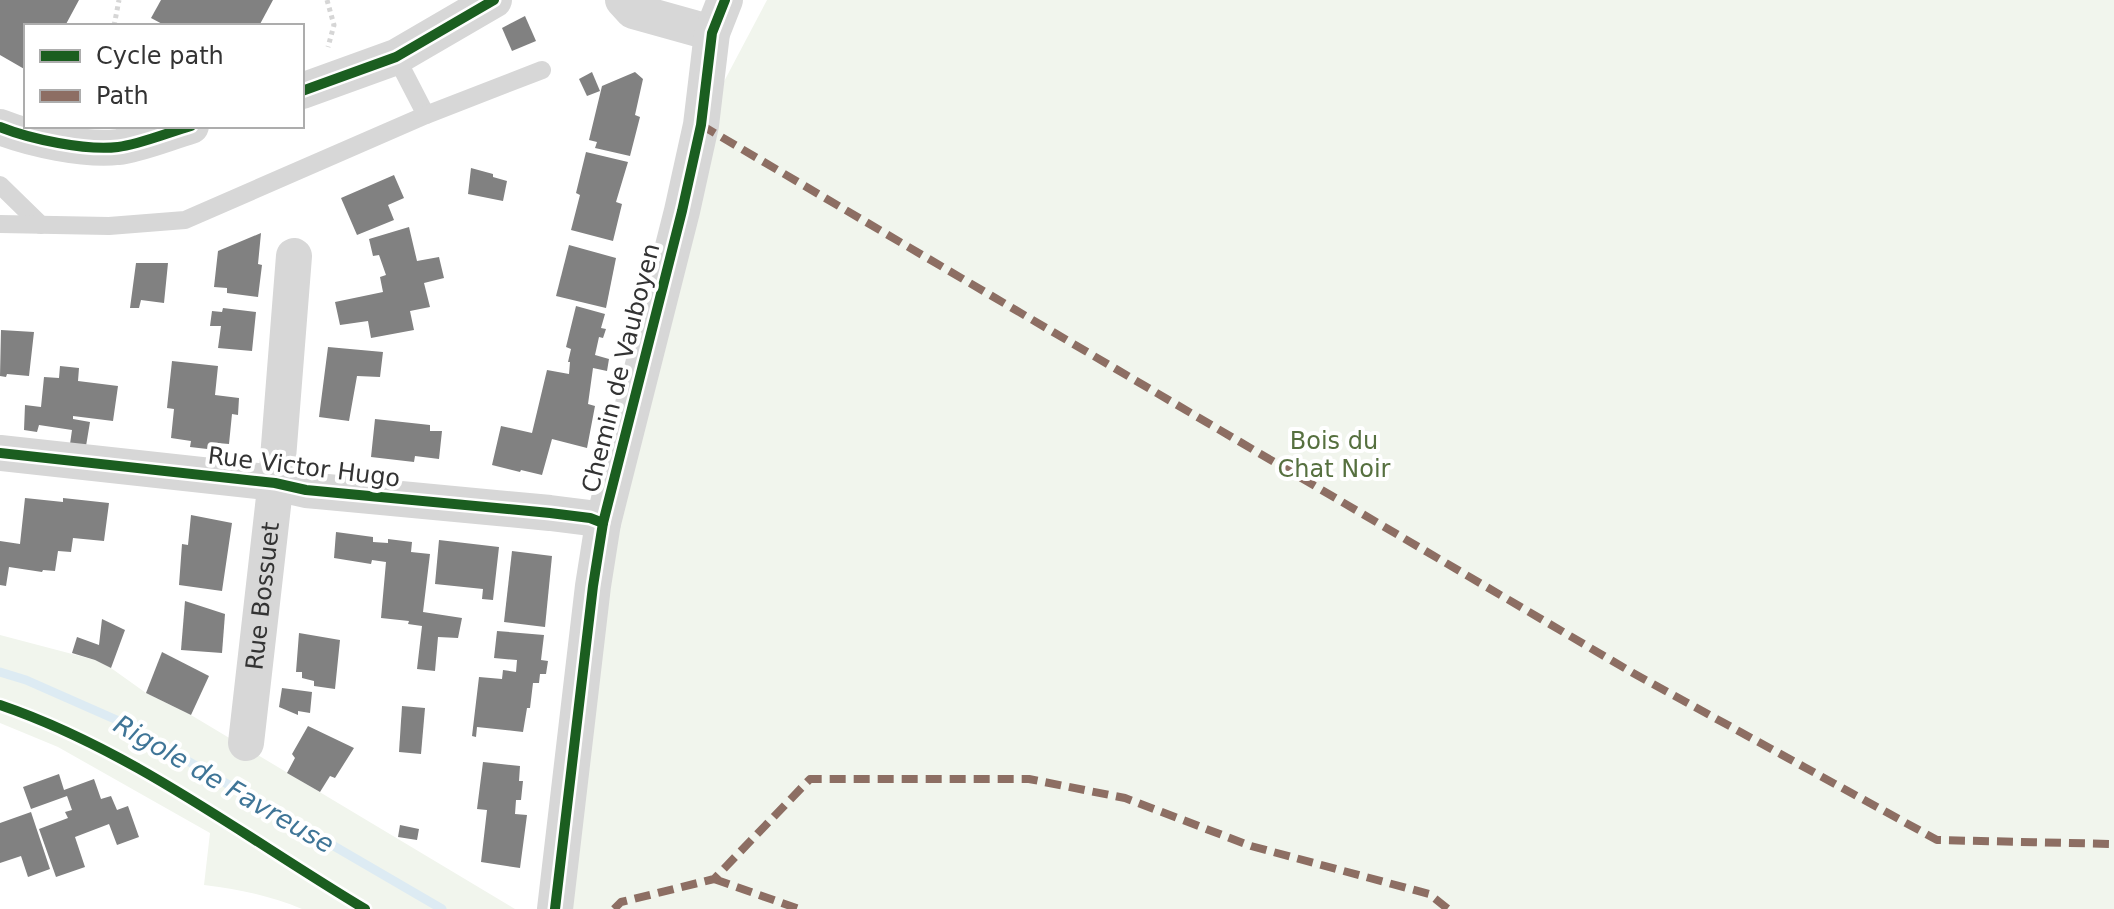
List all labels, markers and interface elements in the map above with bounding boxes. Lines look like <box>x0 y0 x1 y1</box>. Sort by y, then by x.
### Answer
legend <box>24 24 304 128</box>
text: Cycle path <box>96 42 224 70</box>
text: Path <box>96 82 149 110</box>
street label: Chemin de Vauboyen <box>576 240 666 496</box>
park label: Bois du Chat Noir <box>1278 427 1391 483</box>
street label: Rue Victor Hugo <box>206 441 402 493</box>
street label: Rue Bossuet <box>240 520 285 671</box>
water label: Rigole de Favreuse <box>109 709 339 859</box>

